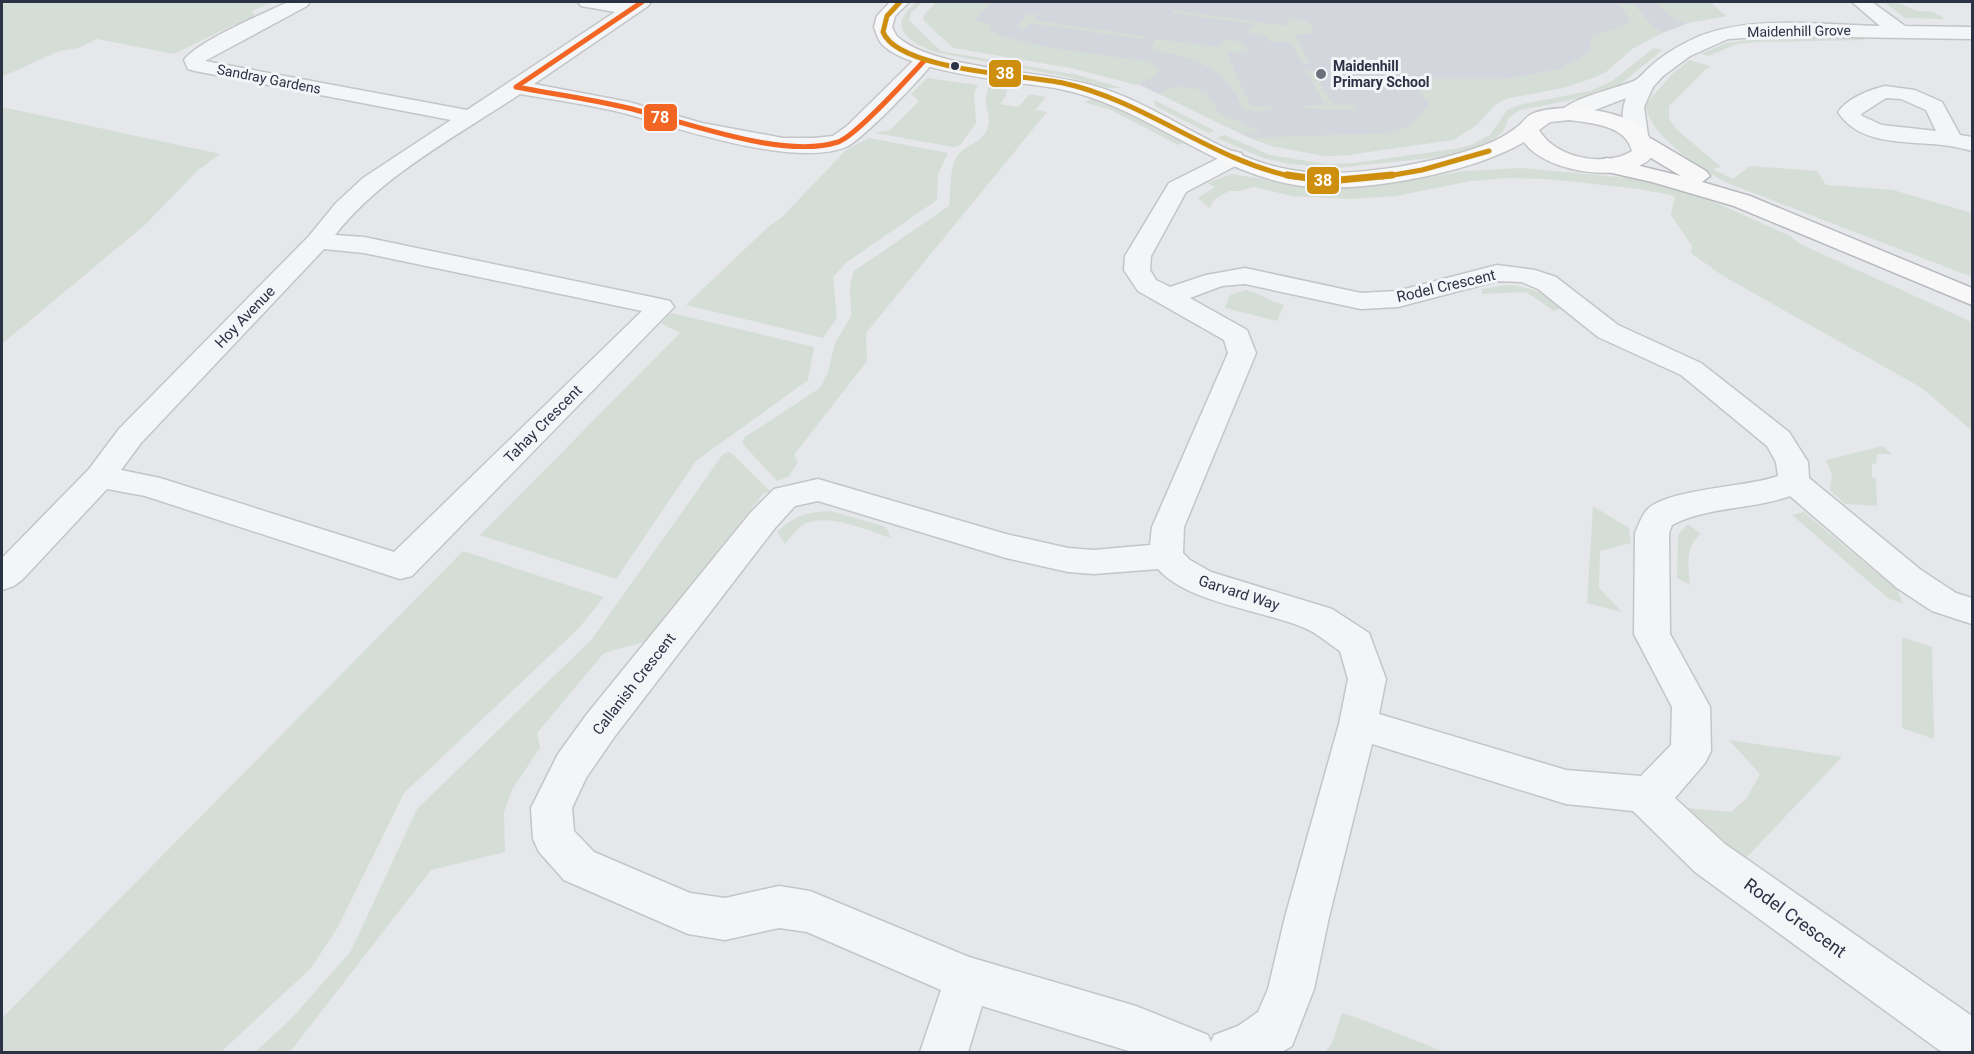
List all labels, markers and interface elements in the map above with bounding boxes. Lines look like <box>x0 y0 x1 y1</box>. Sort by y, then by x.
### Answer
street label: Maidenhill Grove <box>1747 22 1851 40</box>
place label: Maidenhill Primary School <box>1333 58 1430 90</box>
line badge: 38 <box>988 59 1022 88</box>
unlabelled marker <box>949 60 961 72</box>
street label: Sandray Gardens <box>216 61 322 97</box>
text: 38 <box>996 64 1014 83</box>
marker: Maidenhill Primary School <box>1314 67 1328 81</box>
line badge: 78 <box>643 103 678 132</box>
text: 78 <box>651 108 669 127</box>
line badge: 38 <box>1306 166 1340 195</box>
text: 38 <box>1314 171 1332 190</box>
street label: Rodel Crescent <box>1395 266 1497 306</box>
street label: Hoy Avenue <box>211 282 279 352</box>
street label: Tahay Crescent <box>500 381 586 467</box>
street label: Garvard Way <box>1196 571 1282 615</box>
street label: Callanish Crescent <box>589 629 679 739</box>
street label: Rodel Crescent <box>1740 873 1851 962</box>

